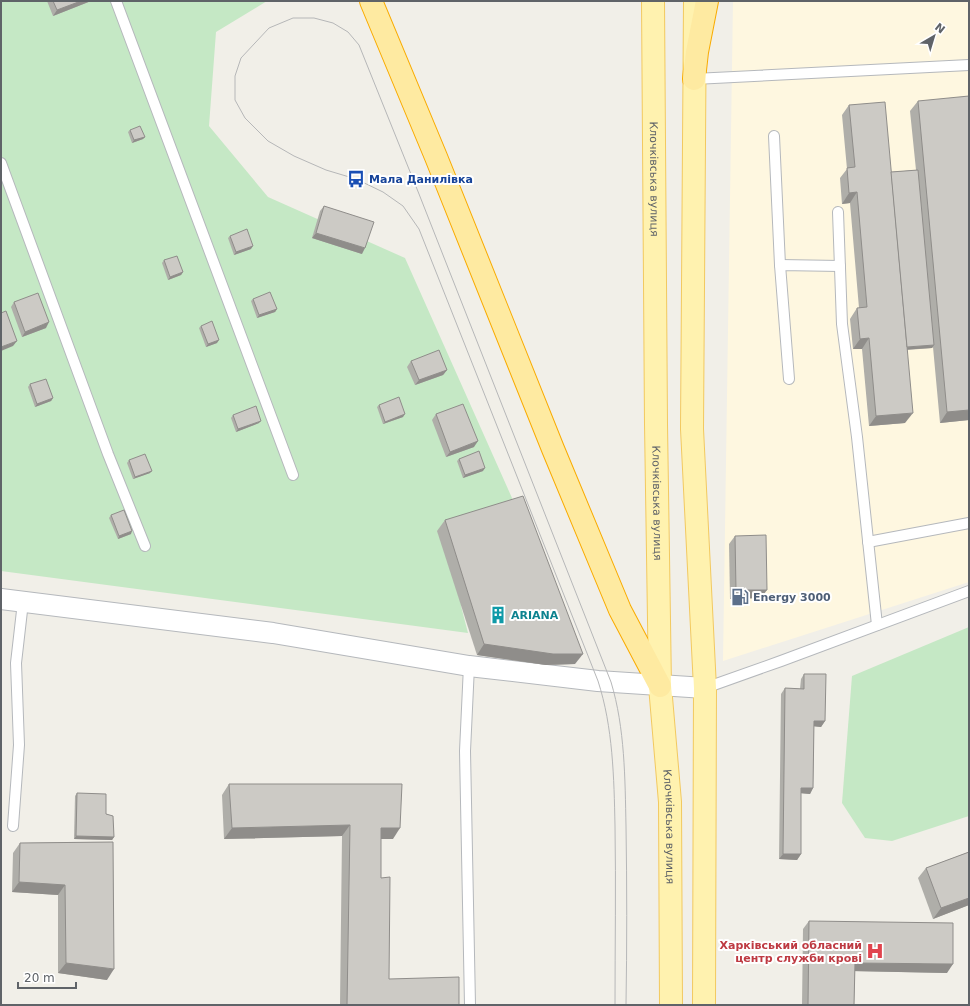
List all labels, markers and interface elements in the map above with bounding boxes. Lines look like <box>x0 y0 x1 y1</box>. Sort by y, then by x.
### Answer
north arrow <box>914 16 954 56</box>
text: N <box>932 21 947 36</box>
street label: Клочківська вулиця <box>647 121 661 237</box>
bus stop icon: Мала Данилівка <box>346 169 366 189</box>
place label: Мала Данилівка <box>369 173 473 186</box>
street label: Клочківська вулиця <box>650 445 665 561</box>
fuel station icon: Energy 3000 <box>730 587 750 607</box>
place label: Energy 3000 <box>753 591 831 604</box>
building icon: ARIANA <box>488 605 508 625</box>
place label: ARIANA <box>511 609 559 622</box>
street label: Клочківська вулиця <box>661 769 677 884</box>
place label: Харківський обласний центр служби крові <box>720 939 862 965</box>
hospital icon: Харківський обласний центр служби крові <box>865 941 885 961</box>
scale bar <box>18 964 76 990</box>
text: 20 m <box>24 971 55 985</box>

